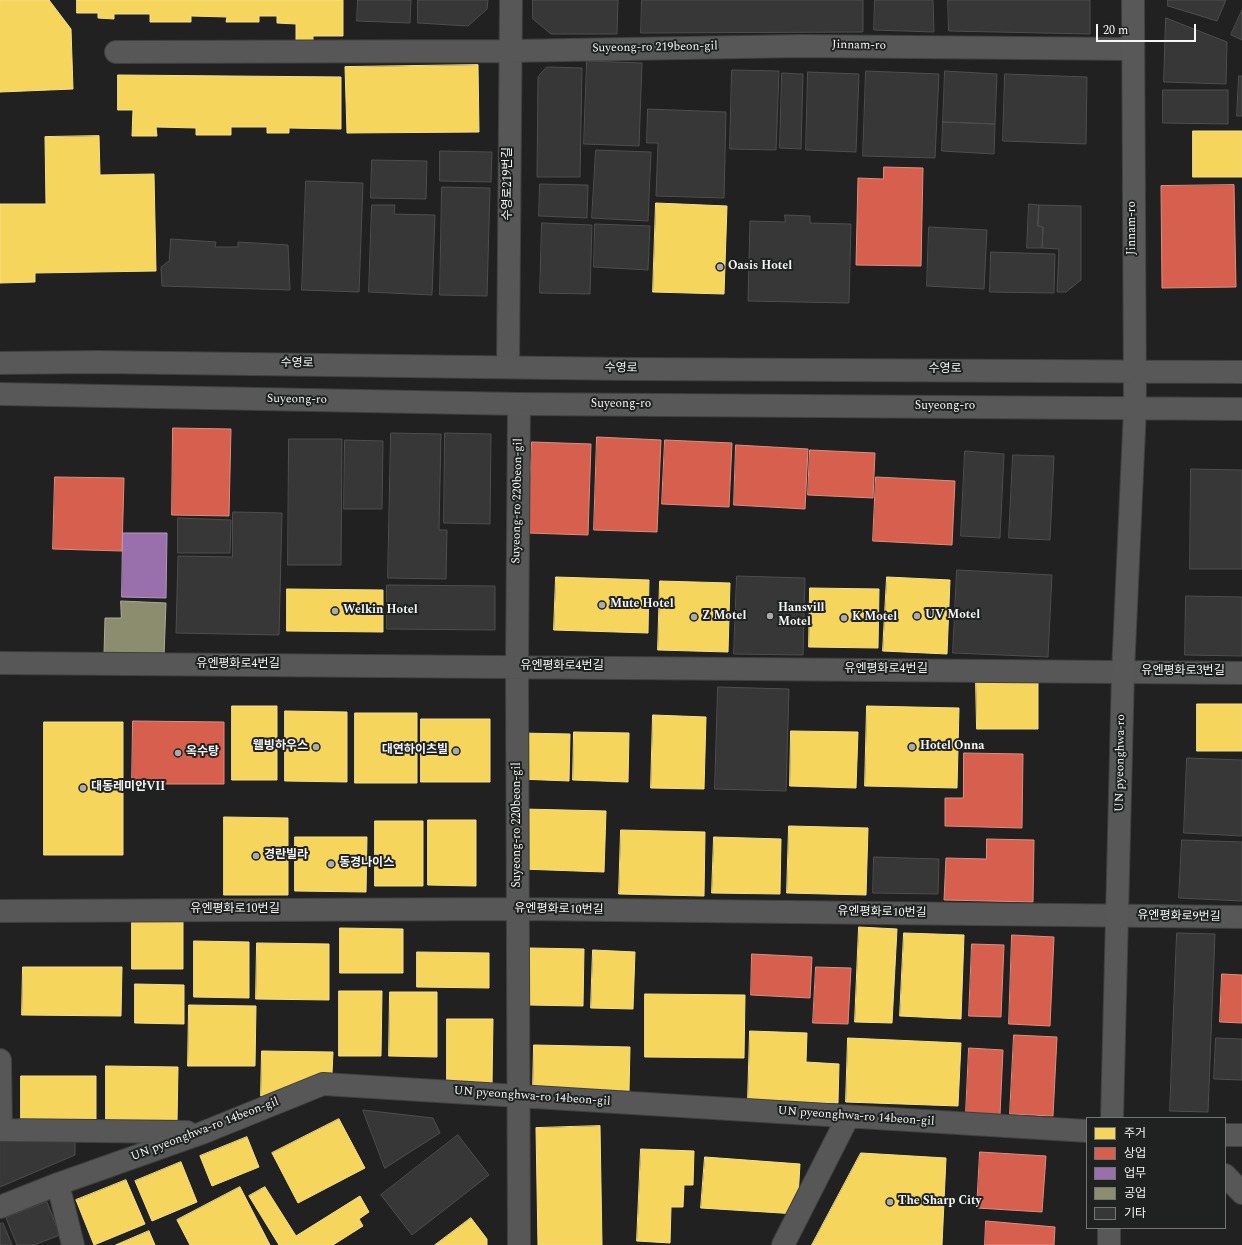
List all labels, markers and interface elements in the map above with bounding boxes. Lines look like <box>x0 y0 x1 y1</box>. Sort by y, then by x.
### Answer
scale bar <box>1098 16 1198 42</box>
text: 20 m <box>1103 21 1128 40</box>
street label: Jinnam-ro <box>832 38 886 54</box>
street label: Suyeong-ro 219beon-gil <box>592 40 718 56</box>
street label: 수영로219번길 <box>502 147 516 221</box>
street label: Jinnam-ro <box>1126 201 1140 255</box>
place label: Oasis Hotel <box>728 260 792 274</box>
marker: Oasis Hotel <box>715 262 725 272</box>
street label: 수영로 <box>280 357 314 371</box>
street label: 수영로 <box>604 362 638 376</box>
street label: 수영로 <box>928 363 962 377</box>
street label: Suyeong-ro <box>267 392 327 408</box>
street label: Suyeong-ro <box>591 398 651 412</box>
street label: Suyeong-ro <box>915 400 975 414</box>
street label: Suyeong-ro 220beon-gil <box>510 438 526 564</box>
place label: Mute Hotel <box>610 598 674 612</box>
marker: Mute Hotel <box>597 600 607 610</box>
place label: Hansvill Motel <box>778 602 824 630</box>
place label: Welkin Hotel <box>343 604 418 618</box>
marker: Welkin Hotel <box>330 606 340 616</box>
place label: UV Motel <box>925 609 980 623</box>
place label: Z Motel <box>702 610 746 624</box>
marker: Hansvill Motel <box>765 611 775 621</box>
place label: K Motel <box>852 611 897 625</box>
marker: UV Motel <box>912 611 922 621</box>
marker: Z Motel <box>689 612 699 622</box>
marker: K Motel <box>839 613 849 623</box>
street label: 유엔평화로4번길 <box>196 658 280 672</box>
street label: 유엔평화로4번길 <box>520 660 604 674</box>
street label: 유엔평화로4번길 <box>844 663 928 677</box>
street label: 유엔평화로3번길 <box>1141 665 1225 679</box>
street label: UN pyeonghwa-ro <box>1113 714 1129 812</box>
place label: 웰빙하우스 <box>253 740 308 754</box>
place label: Hotel Onna <box>920 740 984 754</box>
marker: 웰빙하우스 <box>311 742 321 752</box>
marker: Hotel Onna <box>907 742 917 752</box>
place label: 대연하이츠빌 <box>382 744 448 758</box>
place label: 옥수탕 <box>186 746 219 760</box>
marker: 대연하이츠빌 <box>451 746 461 756</box>
marker: 옥수탕 <box>173 748 183 758</box>
street label: Suyeong-ro 220beon-gil <box>511 762 525 888</box>
place label: 대동레미안VII <box>91 781 165 795</box>
marker: 대동레미안VII <box>78 783 88 793</box>
place label: 경란빌라 <box>264 849 308 863</box>
marker: 경란빌라 <box>251 851 261 861</box>
place label: 동경나이스 <box>339 857 394 871</box>
marker: 동경나이스 <box>326 859 336 869</box>
street label: 유엔평화로10번길 <box>514 902 604 918</box>
street label: 유엔평화로10번길 <box>190 903 280 917</box>
street label: 유엔평화로10번길 <box>837 905 927 921</box>
street label: 유엔평화로9번길 <box>1137 909 1221 925</box>
street label: UN pyeonghwa-ro 14beon-gil <box>453 1084 611 1110</box>
street label: UN pyeonghwa-ro 14beon-gil <box>129 1095 281 1165</box>
street label: UN pyeonghwa-ro 14beon-gil <box>777 1104 935 1130</box>
legend <box>1086 1117 1226 1229</box>
text: 주거 <box>1124 1124 1146 1143</box>
text: 상업 <box>1124 1144 1146 1163</box>
text: 업무 <box>1124 1164 1146 1183</box>
text: 공업 <box>1124 1184 1146 1203</box>
place label: The Sharp City <box>898 1195 981 1209</box>
marker: The Sharp City <box>885 1197 895 1207</box>
text: 기타 <box>1124 1204 1146 1223</box>

